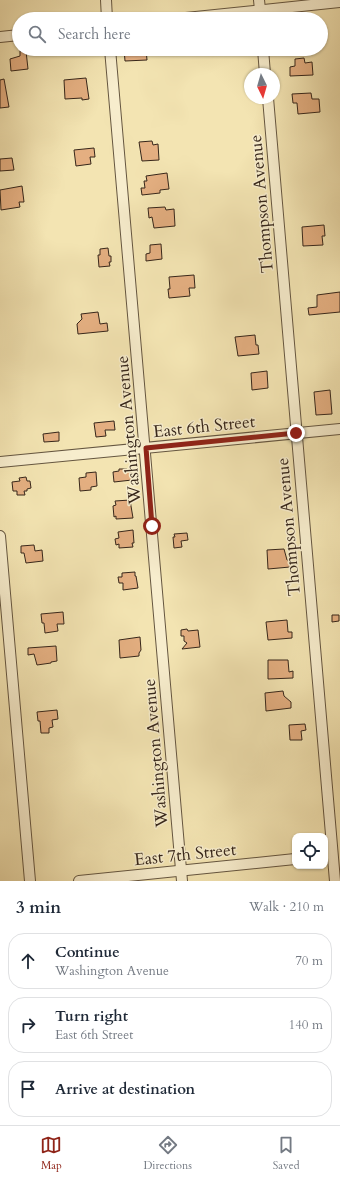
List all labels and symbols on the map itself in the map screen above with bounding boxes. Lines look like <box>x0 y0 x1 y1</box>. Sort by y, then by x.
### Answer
north arrow <box>244 68 280 104</box>
street label: Thompson Avenue <box>244 134 279 274</box>
street label: Washington Avenue <box>111 355 147 506</box>
street label: East 6th Street <box>152 410 257 443</box>
route end <box>287 424 305 442</box>
street label: Thompson Avenue <box>271 457 306 597</box>
route start <box>143 517 161 535</box>
street label: Washington Avenue <box>138 678 174 829</box>
street label: East 7th Street <box>133 838 238 871</box>

